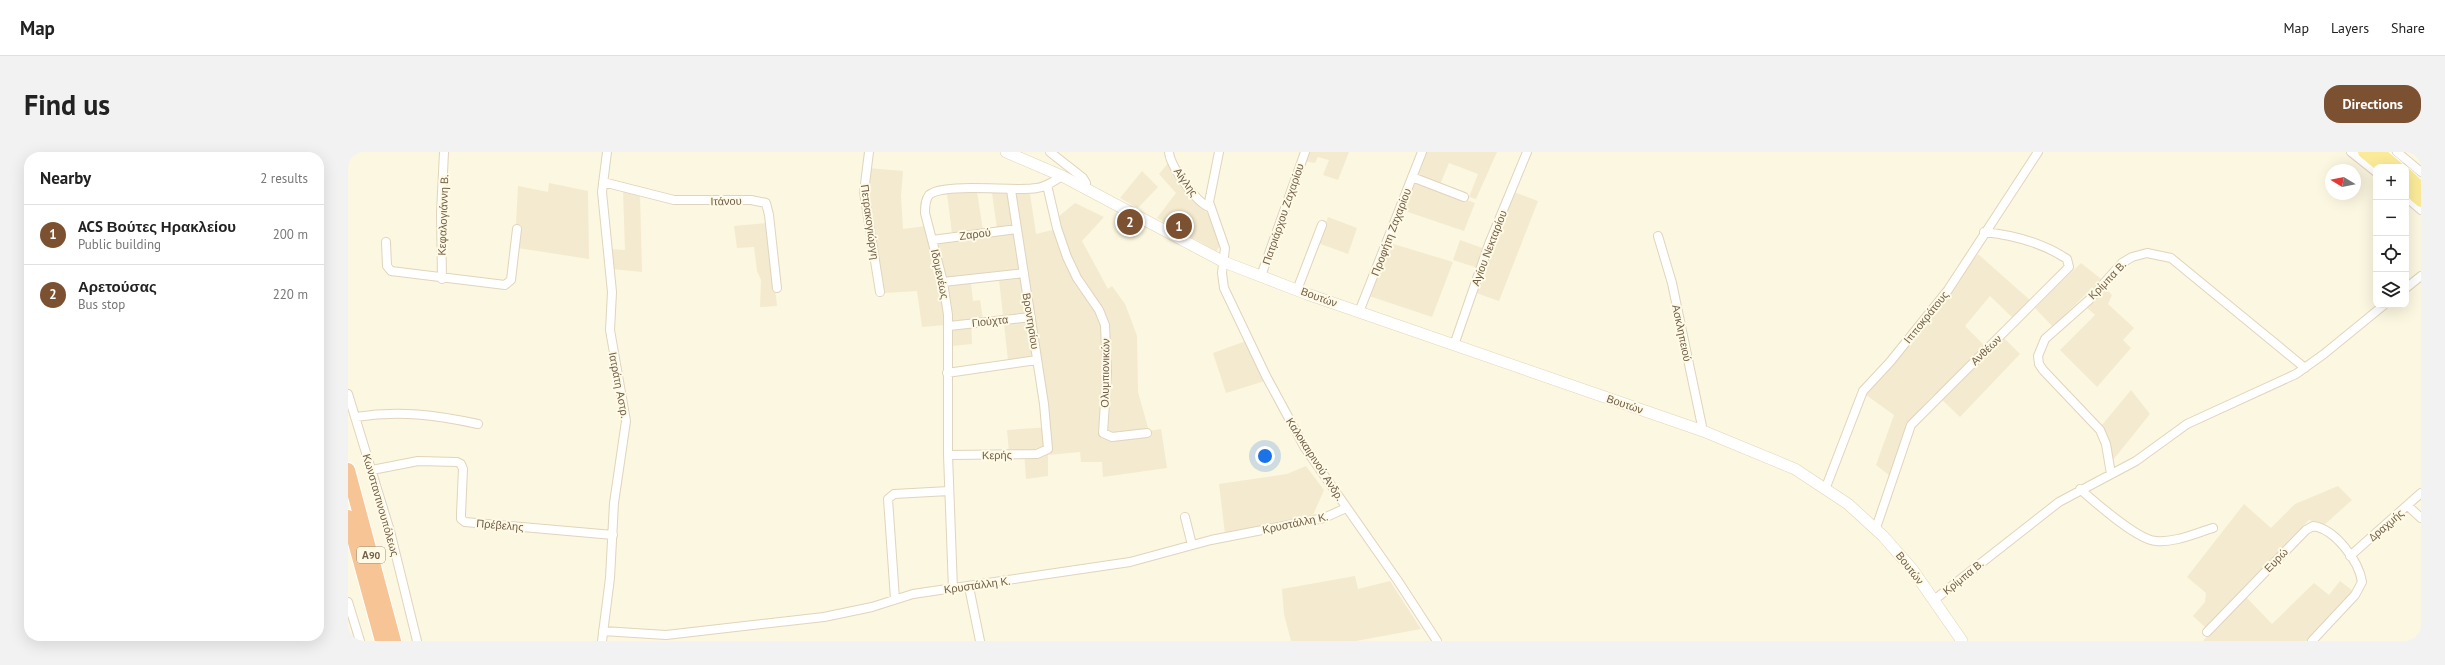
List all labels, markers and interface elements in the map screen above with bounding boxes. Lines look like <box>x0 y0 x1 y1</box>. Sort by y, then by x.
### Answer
text: Map <box>20 16 55 40</box>
text: Map <box>2283 19 2309 37</box>
text: Layers <box>2331 19 2369 37</box>
text: Share <box>2391 19 2425 37</box>
button: Directions <box>2324 85 2421 123</box>
text: Find us <box>24 86 110 123</box>
street label: Πατριάρχου Ζαχαρίου <box>1259 161 1307 267</box>
north arrow <box>2325 164 2361 200</box>
map controls <box>2373 164 2409 308</box>
button: + <box>2373 164 2409 200</box>
street label: Αίγλης <box>1171 165 1201 199</box>
text: Nearby <box>40 167 91 189</box>
text: 2 results <box>260 170 308 187</box>
street label: Κεφαλογιάννη Β. <box>435 174 451 256</box>
street label: Πετρακογιώργη <box>858 184 882 260</box>
street label: Προφήτη Ζαχαρίου <box>1368 186 1414 278</box>
street label: Ιτάνου <box>710 194 742 208</box>
button: − <box>2373 200 2409 236</box>
pin: 2 <box>1117 207 1143 237</box>
street label: Αγίου Νεκταρίου <box>1468 208 1510 288</box>
pin: 1 <box>1166 211 1192 241</box>
text: ACS Βούτες Ηρακλείου <box>78 217 236 236</box>
street label: Ζαρού <box>959 225 991 243</box>
text: 1 <box>49 226 57 243</box>
text: 200 m <box>273 226 308 243</box>
text: Public building <box>78 236 161 253</box>
button: locate <box>2373 236 2409 272</box>
street label: Ιδομενέως <box>928 248 952 300</box>
street label: Κρίμπα Β. <box>2085 258 2129 302</box>
button: layers <box>2373 272 2409 308</box>
text: Αρετούσας <box>78 277 157 296</box>
street label: Βουτών <box>1299 284 1340 310</box>
text: 2 <box>49 286 57 303</box>
text: 220 m <box>273 286 308 303</box>
street label: Ιπποκράτους <box>1901 288 1951 346</box>
street label: Βροντησίου <box>1020 292 1042 350</box>
text: Bus stop <box>78 296 125 313</box>
street label: Ασκληπειού <box>1669 303 1695 363</box>
street label: Γιούχτα <box>971 312 1010 330</box>
street label: Ανθέων <box>1968 332 2005 368</box>
street label: Ολυμπιονικών <box>1097 338 1113 408</box>
street label: Ιατράτη Αστρ. <box>606 351 632 419</box>
street label: Βουτών <box>1605 391 1646 417</box>
street label: Καλοκαιρινού Ανδρ. <box>1283 415 1347 503</box>
your location <box>1255 446 1275 466</box>
street label: Κερής <box>982 448 1012 462</box>
street label: Κωνσταντινουπόλεως <box>360 452 402 558</box>
street label: Δραχμής <box>2366 506 2406 544</box>
street label: Κρυστάλλη Κ. <box>1261 509 1329 537</box>
street label: Πρέβελης <box>476 516 524 534</box>
street label: Ευρώ <box>2261 545 2291 575</box>
road number: Α90 <box>357 547 385 563</box>
street label: Βουτών <box>1893 549 1927 588</box>
street label: Κρίμπα Β. <box>1940 556 1986 598</box>
street label: Κρυστάλλη Κ. <box>943 573 1011 597</box>

